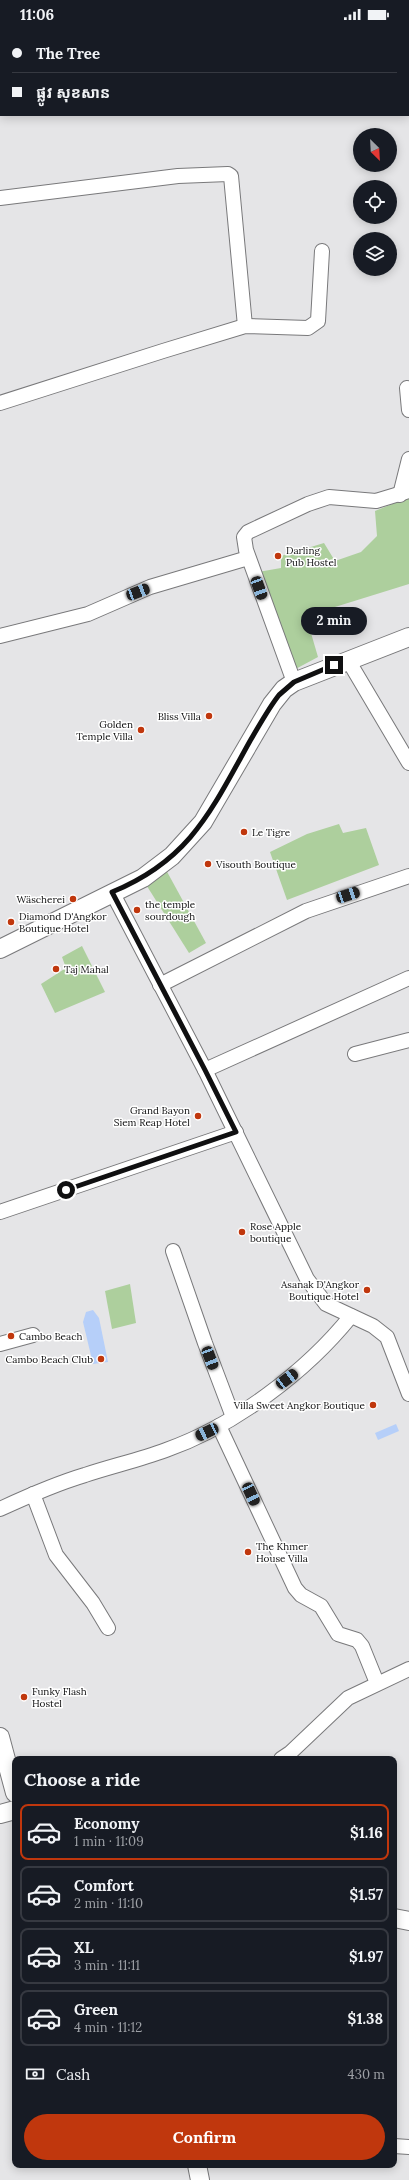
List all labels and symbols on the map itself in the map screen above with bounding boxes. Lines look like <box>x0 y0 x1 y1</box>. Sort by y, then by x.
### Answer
north arrow <box>353 128 397 172</box>
place label: Darling Pub Hostel <box>286 544 337 569</box>
marker: Darling Pub Hostel <box>273 551 283 561</box>
car <box>249 575 269 601</box>
car <box>125 582 151 602</box>
callout: 2 min <box>301 607 367 635</box>
route end <box>325 656 343 674</box>
place label: Bliss Villa <box>158 710 201 723</box>
marker: Bliss Villa <box>204 711 214 721</box>
place label: Golden Temple Villa <box>76 718 133 743</box>
marker: Golden Temple Villa <box>136 725 146 735</box>
place label: Le Tigre <box>252 826 291 839</box>
marker: Le Tigre <box>239 827 249 837</box>
place label: Visouth Boutique <box>215 858 297 871</box>
marker: Visouth Boutique <box>203 859 213 869</box>
car <box>335 886 361 904</box>
place label: Wäscherei <box>16 893 65 906</box>
marker: Wäscherei <box>68 894 78 904</box>
place label: the temple sourdough <box>145 898 196 923</box>
marker: the temple sourdough <box>132 905 142 915</box>
place label: Diamond D'Angkor Boutique Hotel <box>19 910 107 935</box>
marker: Diamond D'Angkor Boutique Hotel <box>6 917 16 927</box>
place label: Taj Mahal <box>64 963 109 976</box>
marker: Taj Mahal <box>51 964 61 974</box>
place label: Grand Bayon Siem Reap Hotel <box>114 1104 190 1129</box>
marker: Grand Bayon Siem Reap Hotel <box>193 1111 203 1121</box>
route start <box>57 1181 75 1199</box>
place label: Rose Apple boutique <box>250 1220 302 1245</box>
marker: Rose Apple boutique <box>237 1227 247 1237</box>
place label: Asanak D'Angkor Boutique Hotel <box>280 1278 360 1303</box>
marker: Asanak D'Angkor Boutique Hotel <box>362 1285 372 1295</box>
place label: Cambo Beach <box>19 1330 82 1343</box>
marker: Cambo Beach <box>6 1331 16 1341</box>
car <box>200 1345 220 1371</box>
place label: Cambo Beach Club <box>5 1353 93 1366</box>
marker: Cambo Beach Club <box>96 1354 106 1364</box>
car <box>274 1367 300 1391</box>
place label: Villa Sweet Angkor Boutique <box>233 1399 366 1412</box>
marker: Villa Sweet Angkor Boutique <box>368 1400 378 1410</box>
car <box>194 1421 220 1443</box>
car <box>240 1481 262 1507</box>
place label: The Khmer House Villa <box>256 1540 309 1565</box>
marker: The Khmer House Villa <box>243 1547 253 1557</box>
place label: Funky Flash Hostel <box>32 1685 87 1710</box>
marker: Funky Flash Hostel <box>19 1692 29 1702</box>

